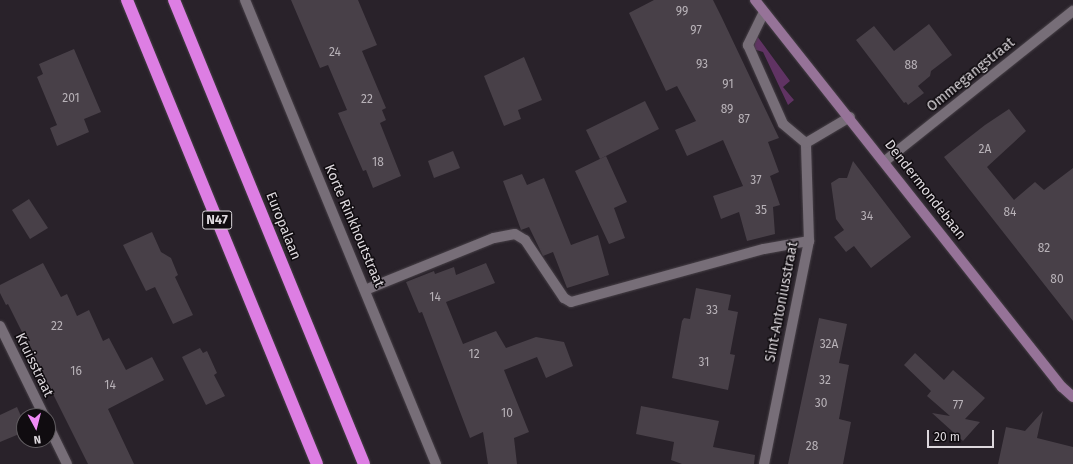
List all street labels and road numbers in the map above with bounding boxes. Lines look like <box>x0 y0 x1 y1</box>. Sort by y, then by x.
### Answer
street label: Ommegangstraat <box>924 34 1018 116</box>
street label: Dendermondebaan <box>881 137 969 243</box>
street label: Korte Rinkhoutstraat <box>320 162 388 290</box>
street label: Europalaan <box>262 190 304 262</box>
road number: N47 <box>202 209 232 231</box>
street label: Sint-Antoniusstraat <box>762 240 802 364</box>
street label: Kruisstraat <box>11 330 57 400</box>

